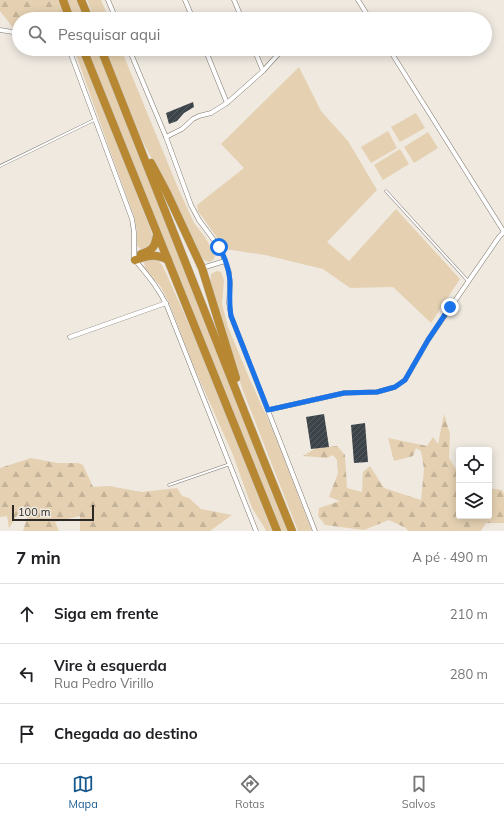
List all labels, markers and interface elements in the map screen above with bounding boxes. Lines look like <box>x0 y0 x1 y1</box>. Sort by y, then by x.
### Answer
search box <box>12 12 492 56</box>
icon: search <box>26 23 48 45</box>
text: Pesquisar aqui <box>58 25 160 44</box>
route start <box>210 238 228 256</box>
route end <box>441 298 459 316</box>
map controls <box>456 447 492 519</box>
button: locate <box>456 447 492 483</box>
button: layers <box>456 483 492 519</box>
scale bar <box>12 503 94 522</box>
text: 100 m <box>18 505 50 519</box>
text: 7 min <box>16 547 61 568</box>
text: A pé · 490 m <box>412 549 488 565</box>
icon: ahead <box>16 603 38 625</box>
text: Siga em frente <box>54 604 159 623</box>
text: 210 m <box>450 606 488 622</box>
text: Vire à esquerda <box>54 656 167 675</box>
icon: left <box>16 663 38 685</box>
text: 280 m <box>450 666 488 682</box>
text: Rua Pedro Virillo <box>54 675 154 691</box>
icon: arrive <box>16 723 38 745</box>
text: Chegada ao destino <box>54 724 198 743</box>
tab: Mapa <box>69 773 98 811</box>
tab: Rotas <box>235 773 265 811</box>
tab: Salvos <box>402 773 435 811</box>

